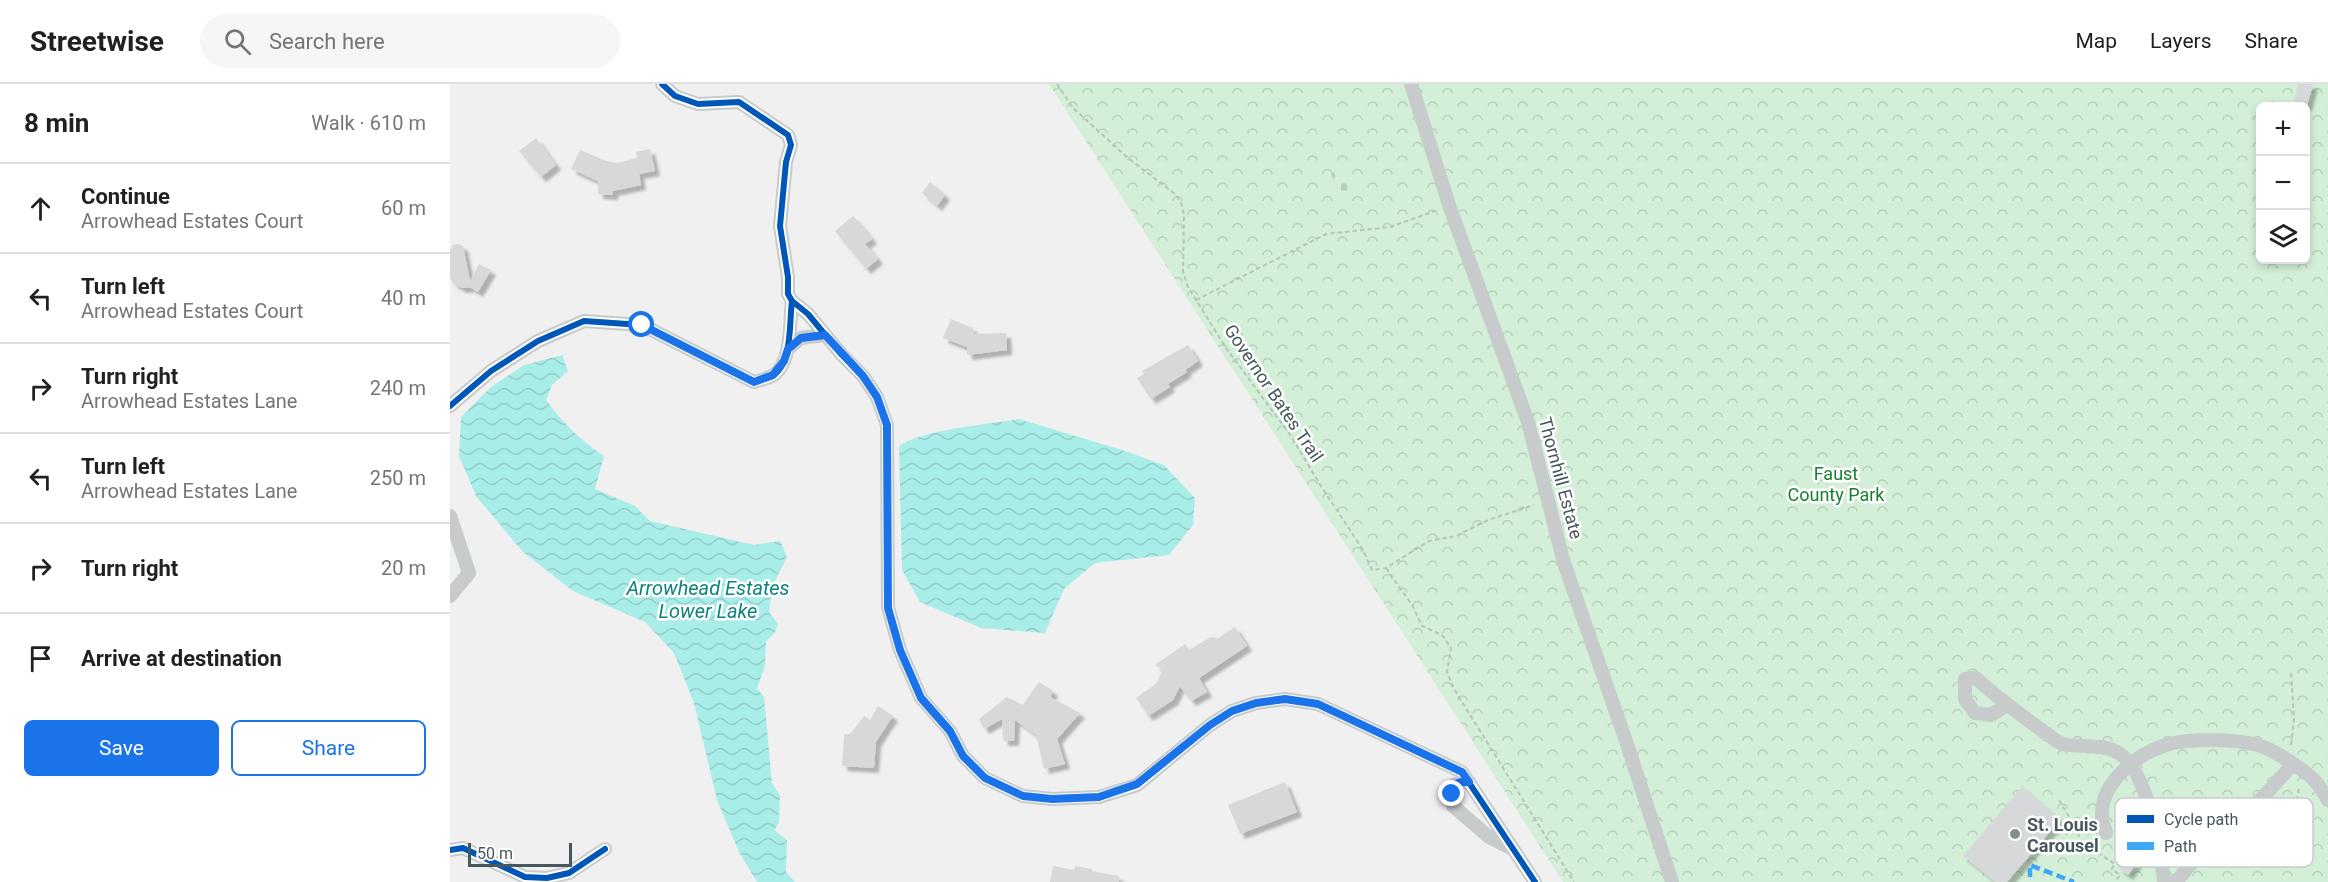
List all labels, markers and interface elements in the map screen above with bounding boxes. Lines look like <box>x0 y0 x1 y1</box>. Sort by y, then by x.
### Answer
search box <box>200 14 620 68</box>
text: Streetwise <box>30 25 164 58</box>
icon: search <box>221 25 254 58</box>
text: Search here <box>269 29 385 54</box>
text: Map <box>2075 29 2117 53</box>
text: Layers <box>2150 29 2211 53</box>
text: Share <box>2244 29 2298 53</box>
map controls <box>2256 102 2310 264</box>
button: + <box>2256 102 2310 156</box>
text: 8 min <box>24 108 89 138</box>
text: Walk · 610 m <box>311 111 426 135</box>
button: − <box>2256 156 2310 210</box>
text: Continue <box>81 184 170 209</box>
icon: ahead <box>24 192 57 225</box>
text: 60 m <box>381 196 426 220</box>
text: Arrowhead Estates Court <box>81 209 303 233</box>
button: layers <box>2256 210 2310 264</box>
text: Turn left <box>81 274 165 299</box>
icon: left <box>24 282 57 315</box>
text: 40 m <box>381 286 426 310</box>
text: Arrowhead Estates Court <box>81 299 303 323</box>
route start <box>628 311 654 337</box>
street label: Governor Bates Trail <box>1220 320 1328 466</box>
text: Turn right <box>81 364 178 389</box>
icon: right <box>24 372 57 405</box>
text: 240 m <box>370 376 426 400</box>
text: Arrowhead Estates Lane <box>81 389 297 413</box>
street label: Thornhill Estate <box>1535 415 1587 541</box>
text: Turn left <box>81 454 165 479</box>
icon: left <box>24 462 57 495</box>
park label: Faust County Park <box>1788 463 1885 505</box>
text: 250 m <box>370 466 426 490</box>
text: Arrowhead Estates Lane <box>81 479 297 503</box>
icon: right <box>24 552 57 585</box>
text: Turn right <box>81 556 178 581</box>
text: 20 m <box>381 556 426 580</box>
water label: Arrowhead Estates Lower Lake <box>625 576 790 623</box>
icon: arrive <box>24 642 57 675</box>
text: Arrive at destination <box>81 646 282 671</box>
button: Save <box>24 720 219 776</box>
button: Share <box>231 720 426 776</box>
route end <box>1438 780 1464 806</box>
legend <box>2115 798 2313 867</box>
text: Cycle path <box>2164 810 2238 829</box>
place label: St. Louis Carousel <box>2027 814 2099 856</box>
marker: St. Louis Carousel <box>2008 827 2022 841</box>
text: Path <box>2164 837 2197 856</box>
scale bar <box>468 840 572 868</box>
text: 50 m <box>477 844 513 863</box>

